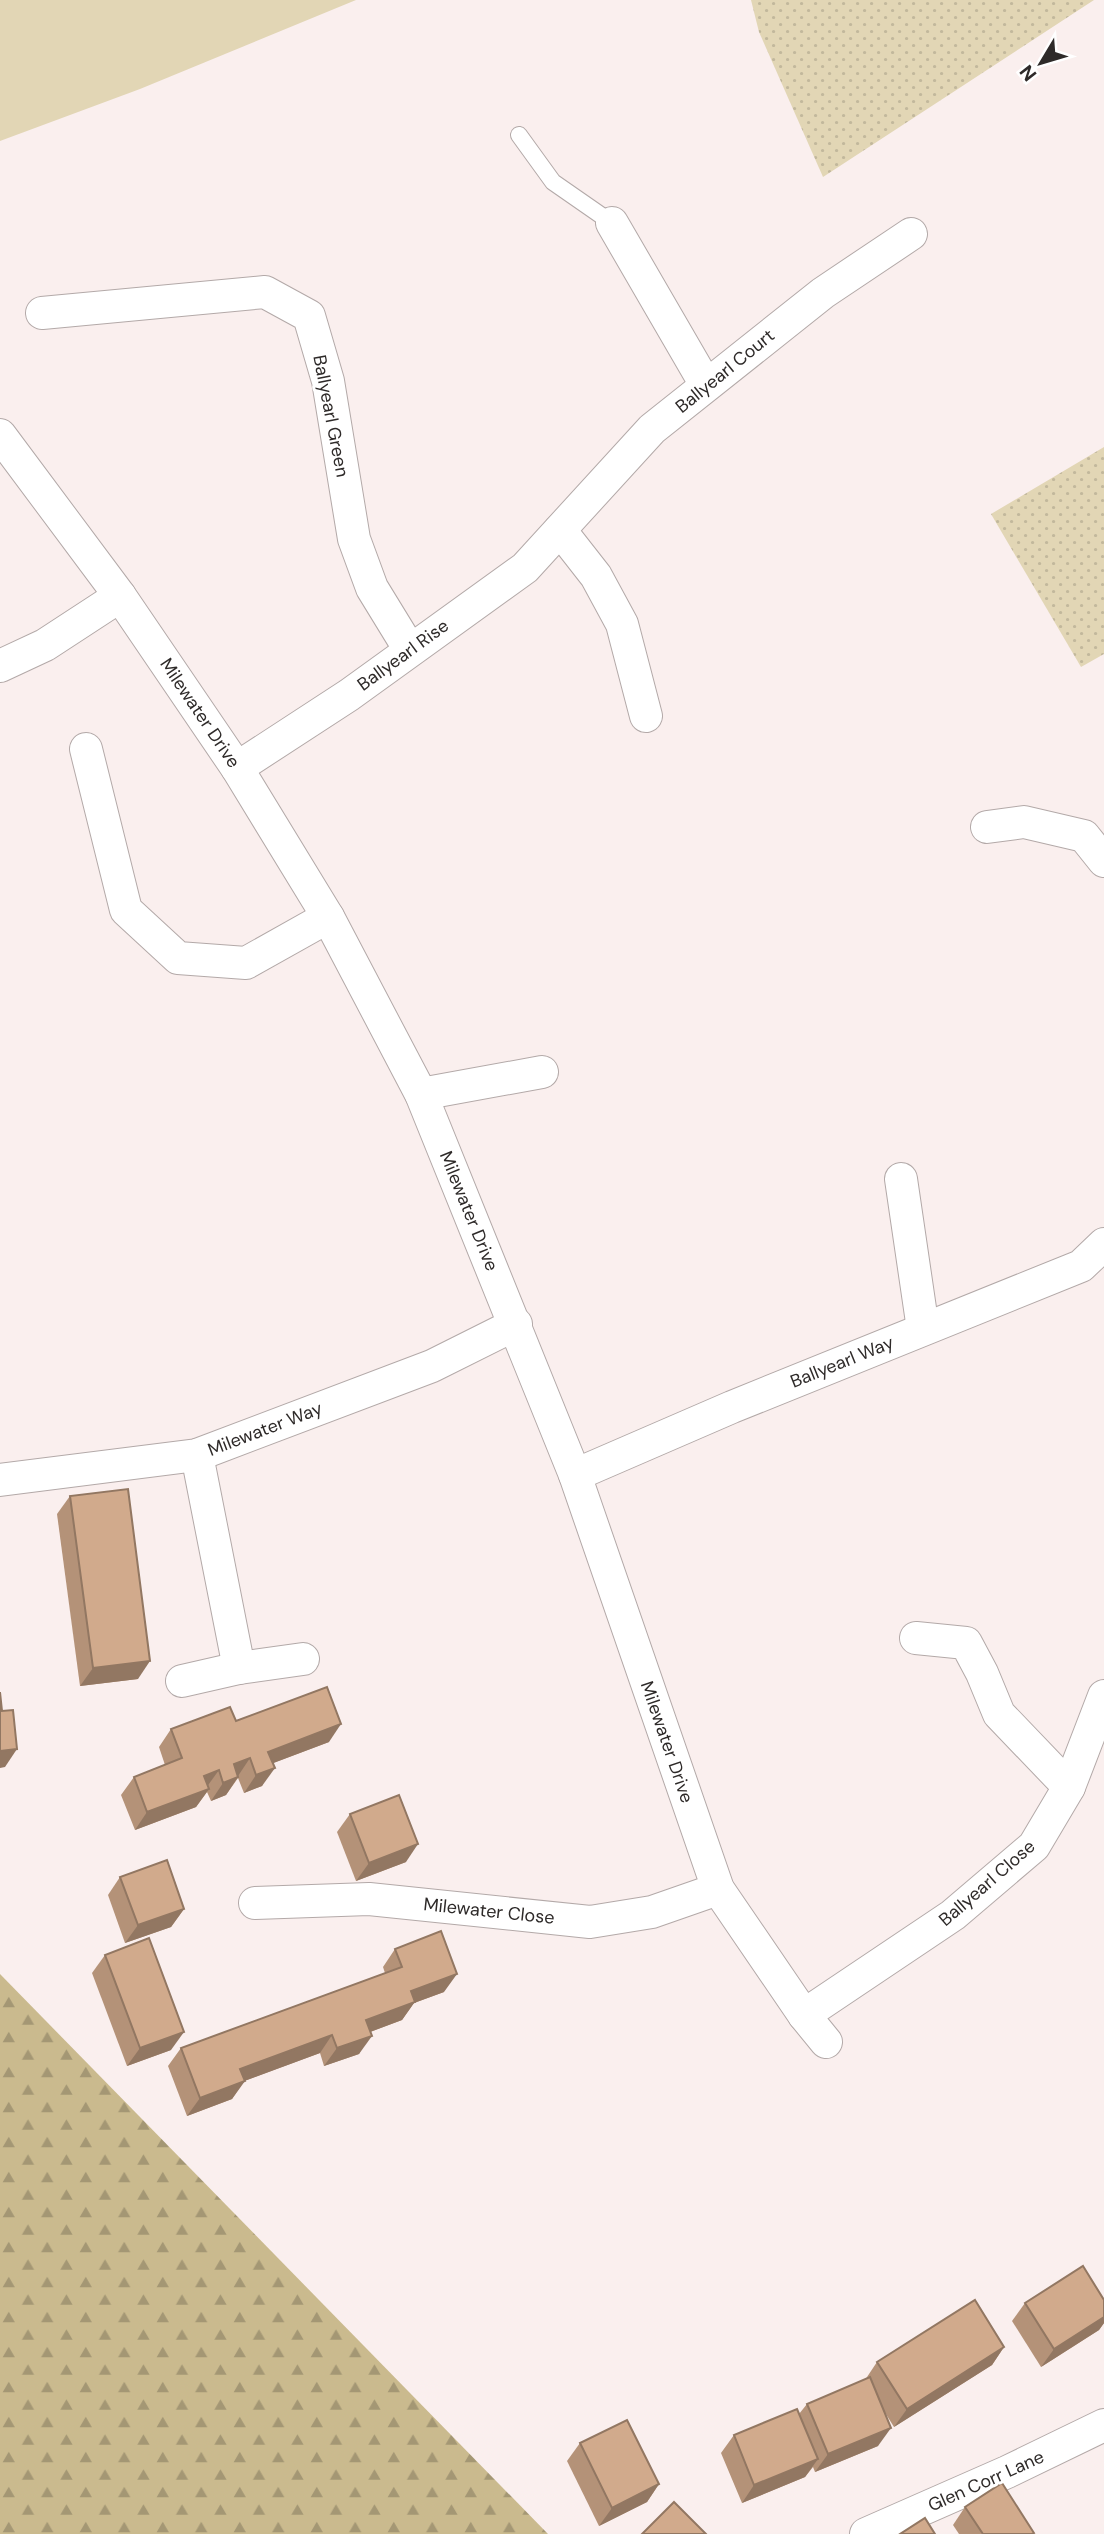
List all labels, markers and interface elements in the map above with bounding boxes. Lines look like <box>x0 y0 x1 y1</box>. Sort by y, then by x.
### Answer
north arrow <box>1006 28 1076 98</box>
text: N <box>1014 60 1042 86</box>
street label: Ballyearl Court <box>670 324 780 418</box>
street label: Ballyearl Green <box>307 353 355 479</box>
street label: Ballyearl Rise <box>352 614 454 696</box>
street label: Milewater Drive <box>154 653 246 773</box>
street label: Milewater Drive <box>434 1147 504 1275</box>
street label: Ballyearl Way <box>787 1330 897 1394</box>
street label: Milewater Way <box>204 1396 326 1462</box>
street label: Milewater Drive <box>635 1678 699 1806</box>
street label: Ballyearl Close <box>934 1835 1040 1931</box>
street label: Milewater Close <box>422 1892 556 1930</box>
street label: Glen Corr Lane <box>924 2445 1048 2517</box>

